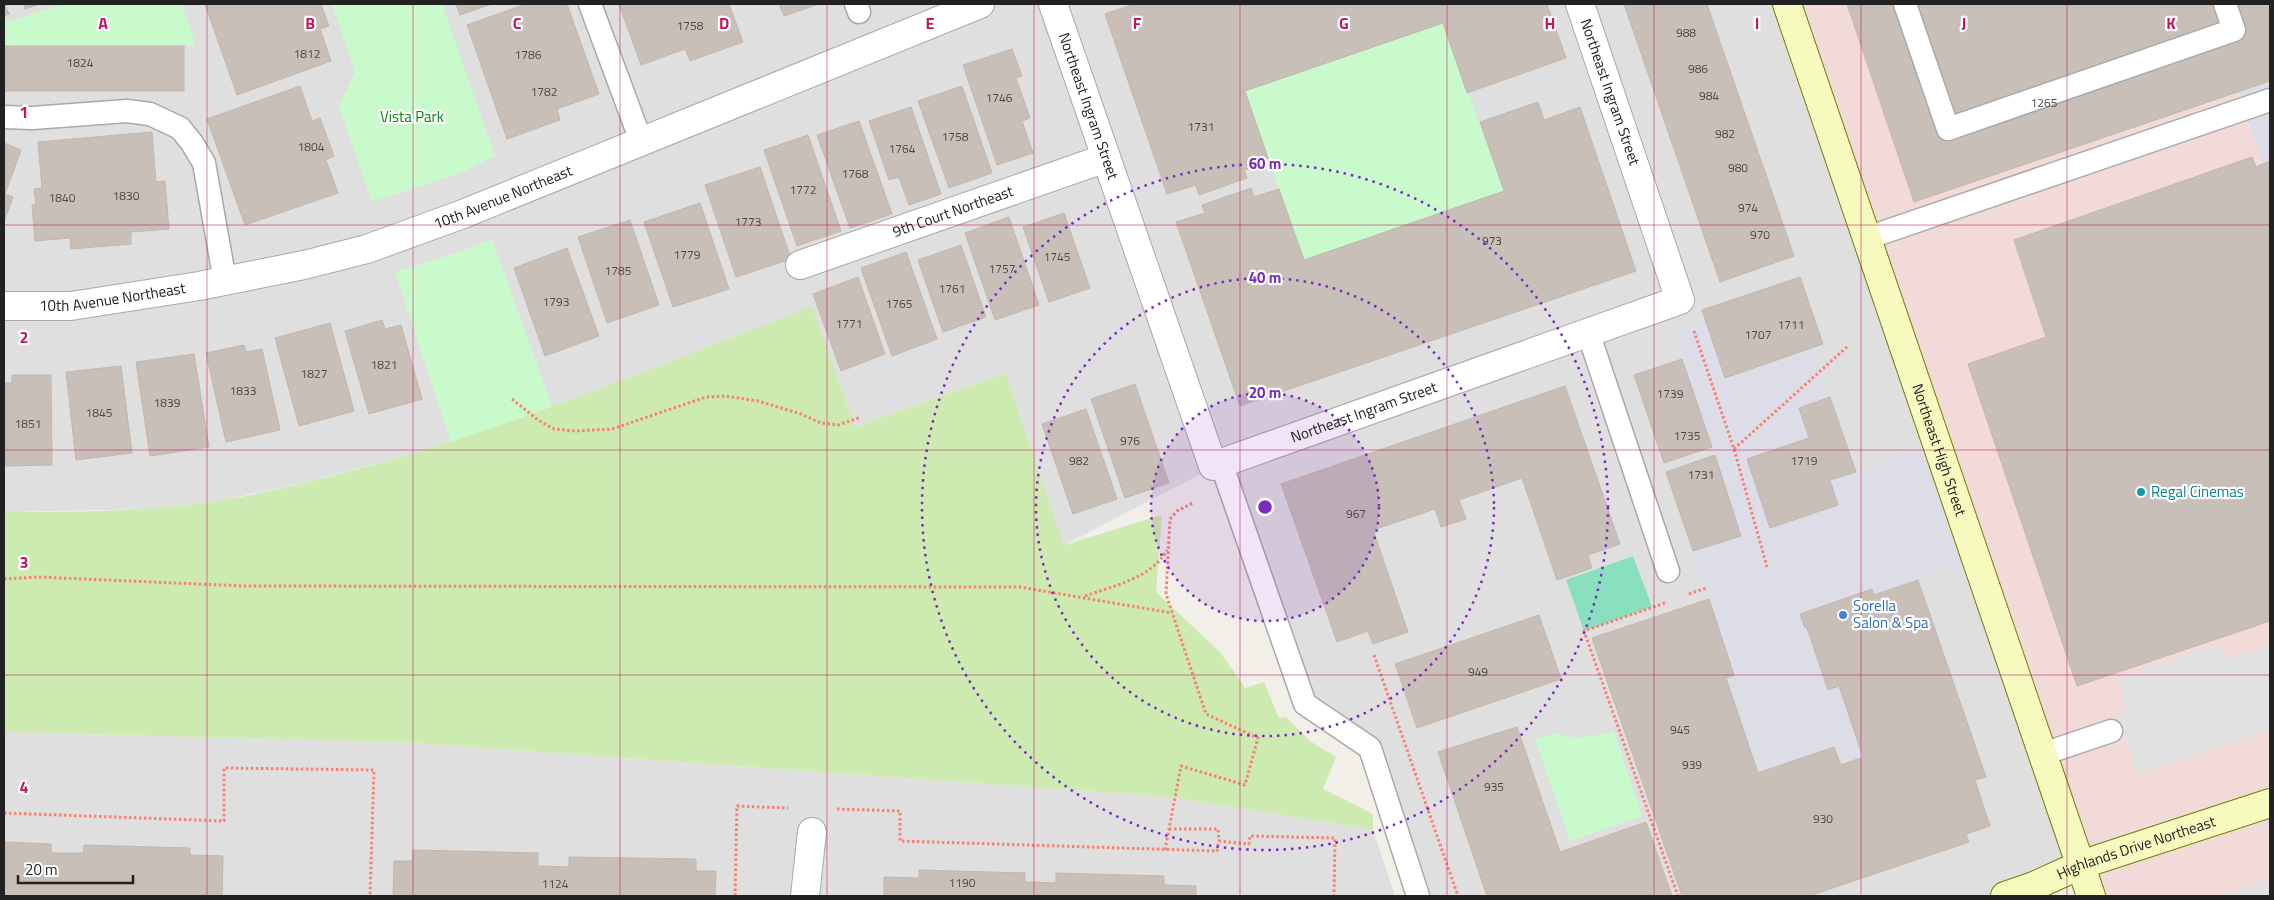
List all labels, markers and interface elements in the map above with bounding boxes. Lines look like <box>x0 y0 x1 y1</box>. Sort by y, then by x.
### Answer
text: A <box>98 11 108 35</box>
text: B <box>305 11 315 35</box>
text: C <box>513 11 522 35</box>
text: D <box>719 11 729 35</box>
text: E <box>926 11 935 35</box>
text: F <box>1133 11 1142 35</box>
text: G <box>1339 11 1349 35</box>
text: H <box>1545 11 1555 35</box>
text: I <box>1755 11 1759 35</box>
text: J <box>1962 11 1966 35</box>
text: K <box>2166 11 2176 35</box>
street label: Northeast Ingram Street <box>1575 15 1647 169</box>
house number: 1758 <box>677 16 704 35</box>
house number: 988 <box>1676 23 1696 42</box>
street label: Northeast Ingram Street <box>1053 29 1125 183</box>
house number: 1812 <box>294 44 320 63</box>
house number: 1786 <box>515 45 542 64</box>
house number: 1824 <box>67 53 94 72</box>
house number: 986 <box>1688 59 1708 78</box>
house number: 1782 <box>531 82 557 101</box>
house number: 984 <box>1699 86 1719 105</box>
house number: 1746 <box>986 88 1013 107</box>
house number: 1265 <box>2031 93 2058 112</box>
text: 1 <box>20 100 28 124</box>
park label: Vista Park <box>380 105 444 128</box>
house number: 1731 <box>1188 117 1214 136</box>
house number: 982 <box>1715 124 1735 143</box>
house number: 1758 <box>942 127 969 146</box>
house number: 1804 <box>298 137 325 156</box>
house number: 1764 <box>889 139 916 158</box>
text: 60 m <box>1249 152 1281 175</box>
house number: 980 <box>1728 158 1748 177</box>
street label: 10th Avenue Northeast <box>430 159 576 235</box>
house number: 1768 <box>842 164 869 183</box>
street label: 9th Court Northeast <box>889 179 1017 243</box>
house number: 1772 <box>790 180 816 199</box>
house number: 1830 <box>113 186 140 205</box>
house number: 1840 <box>49 188 76 207</box>
house number: 974 <box>1738 198 1758 217</box>
house number: 1773 <box>735 212 761 231</box>
house number: 970 <box>1750 225 1770 244</box>
house number: 973 <box>1482 231 1502 250</box>
house number: 1779 <box>674 245 701 264</box>
house number: 1745 <box>1044 247 1071 266</box>
house number: 1757 <box>989 259 1015 278</box>
house number: 1785 <box>605 261 632 280</box>
text: 40 m <box>1249 266 1281 289</box>
street label: 10th Avenue Northeast <box>39 276 188 317</box>
house number: 1761 <box>939 279 965 298</box>
house number: 1793 <box>543 292 569 311</box>
house number: 1765 <box>886 294 913 313</box>
house number: 1771 <box>836 314 862 333</box>
house number: 1711 <box>1778 315 1804 334</box>
text: 2 <box>20 325 28 349</box>
house number: 1707 <box>1745 325 1771 344</box>
house number: 1821 <box>371 355 397 374</box>
house number: 1827 <box>301 364 327 383</box>
street label: Northeast Ingram Street <box>1287 375 1441 449</box>
street label: Northeast High Street <box>1906 380 1973 520</box>
house number: 1833 <box>230 381 256 400</box>
text: 20 m <box>1249 381 1281 404</box>
house number: 1739 <box>1657 384 1684 403</box>
house number: 1839 <box>154 393 181 412</box>
house number: 1845 <box>86 403 113 422</box>
house number: 1851 <box>15 414 41 433</box>
house number: 1735 <box>1674 426 1701 445</box>
house number: 976 <box>1120 431 1140 450</box>
house number: 982 <box>1069 451 1089 470</box>
house number: 1719 <box>1791 451 1818 470</box>
house number: 1731 <box>1688 465 1714 484</box>
place label: Regal Cinemas <box>2151 480 2244 503</box>
marker: Regal Cinemas <box>2135 486 2147 498</box>
centre of rings <box>1256 498 1274 516</box>
house number: 967 <box>1346 504 1366 523</box>
text: 3 <box>20 550 28 574</box>
place label: Sorella Salon & Spa <box>1853 594 1929 634</box>
marker: Sorella Salon & Spa <box>1837 609 1849 621</box>
house number: 949 <box>1468 662 1488 681</box>
house number: 945 <box>1670 720 1690 739</box>
house number: 939 <box>1682 755 1702 774</box>
text: 4 <box>20 775 29 799</box>
house number: 935 <box>1484 777 1504 796</box>
house number: 930 <box>1813 809 1833 828</box>
street label: Highlands Drive Northeast <box>2053 809 2219 885</box>
scale bar <box>18 852 132 884</box>
text: 20 m <box>25 858 58 881</box>
house number: 1190 <box>949 873 976 892</box>
house number: 1124 <box>542 874 569 893</box>

